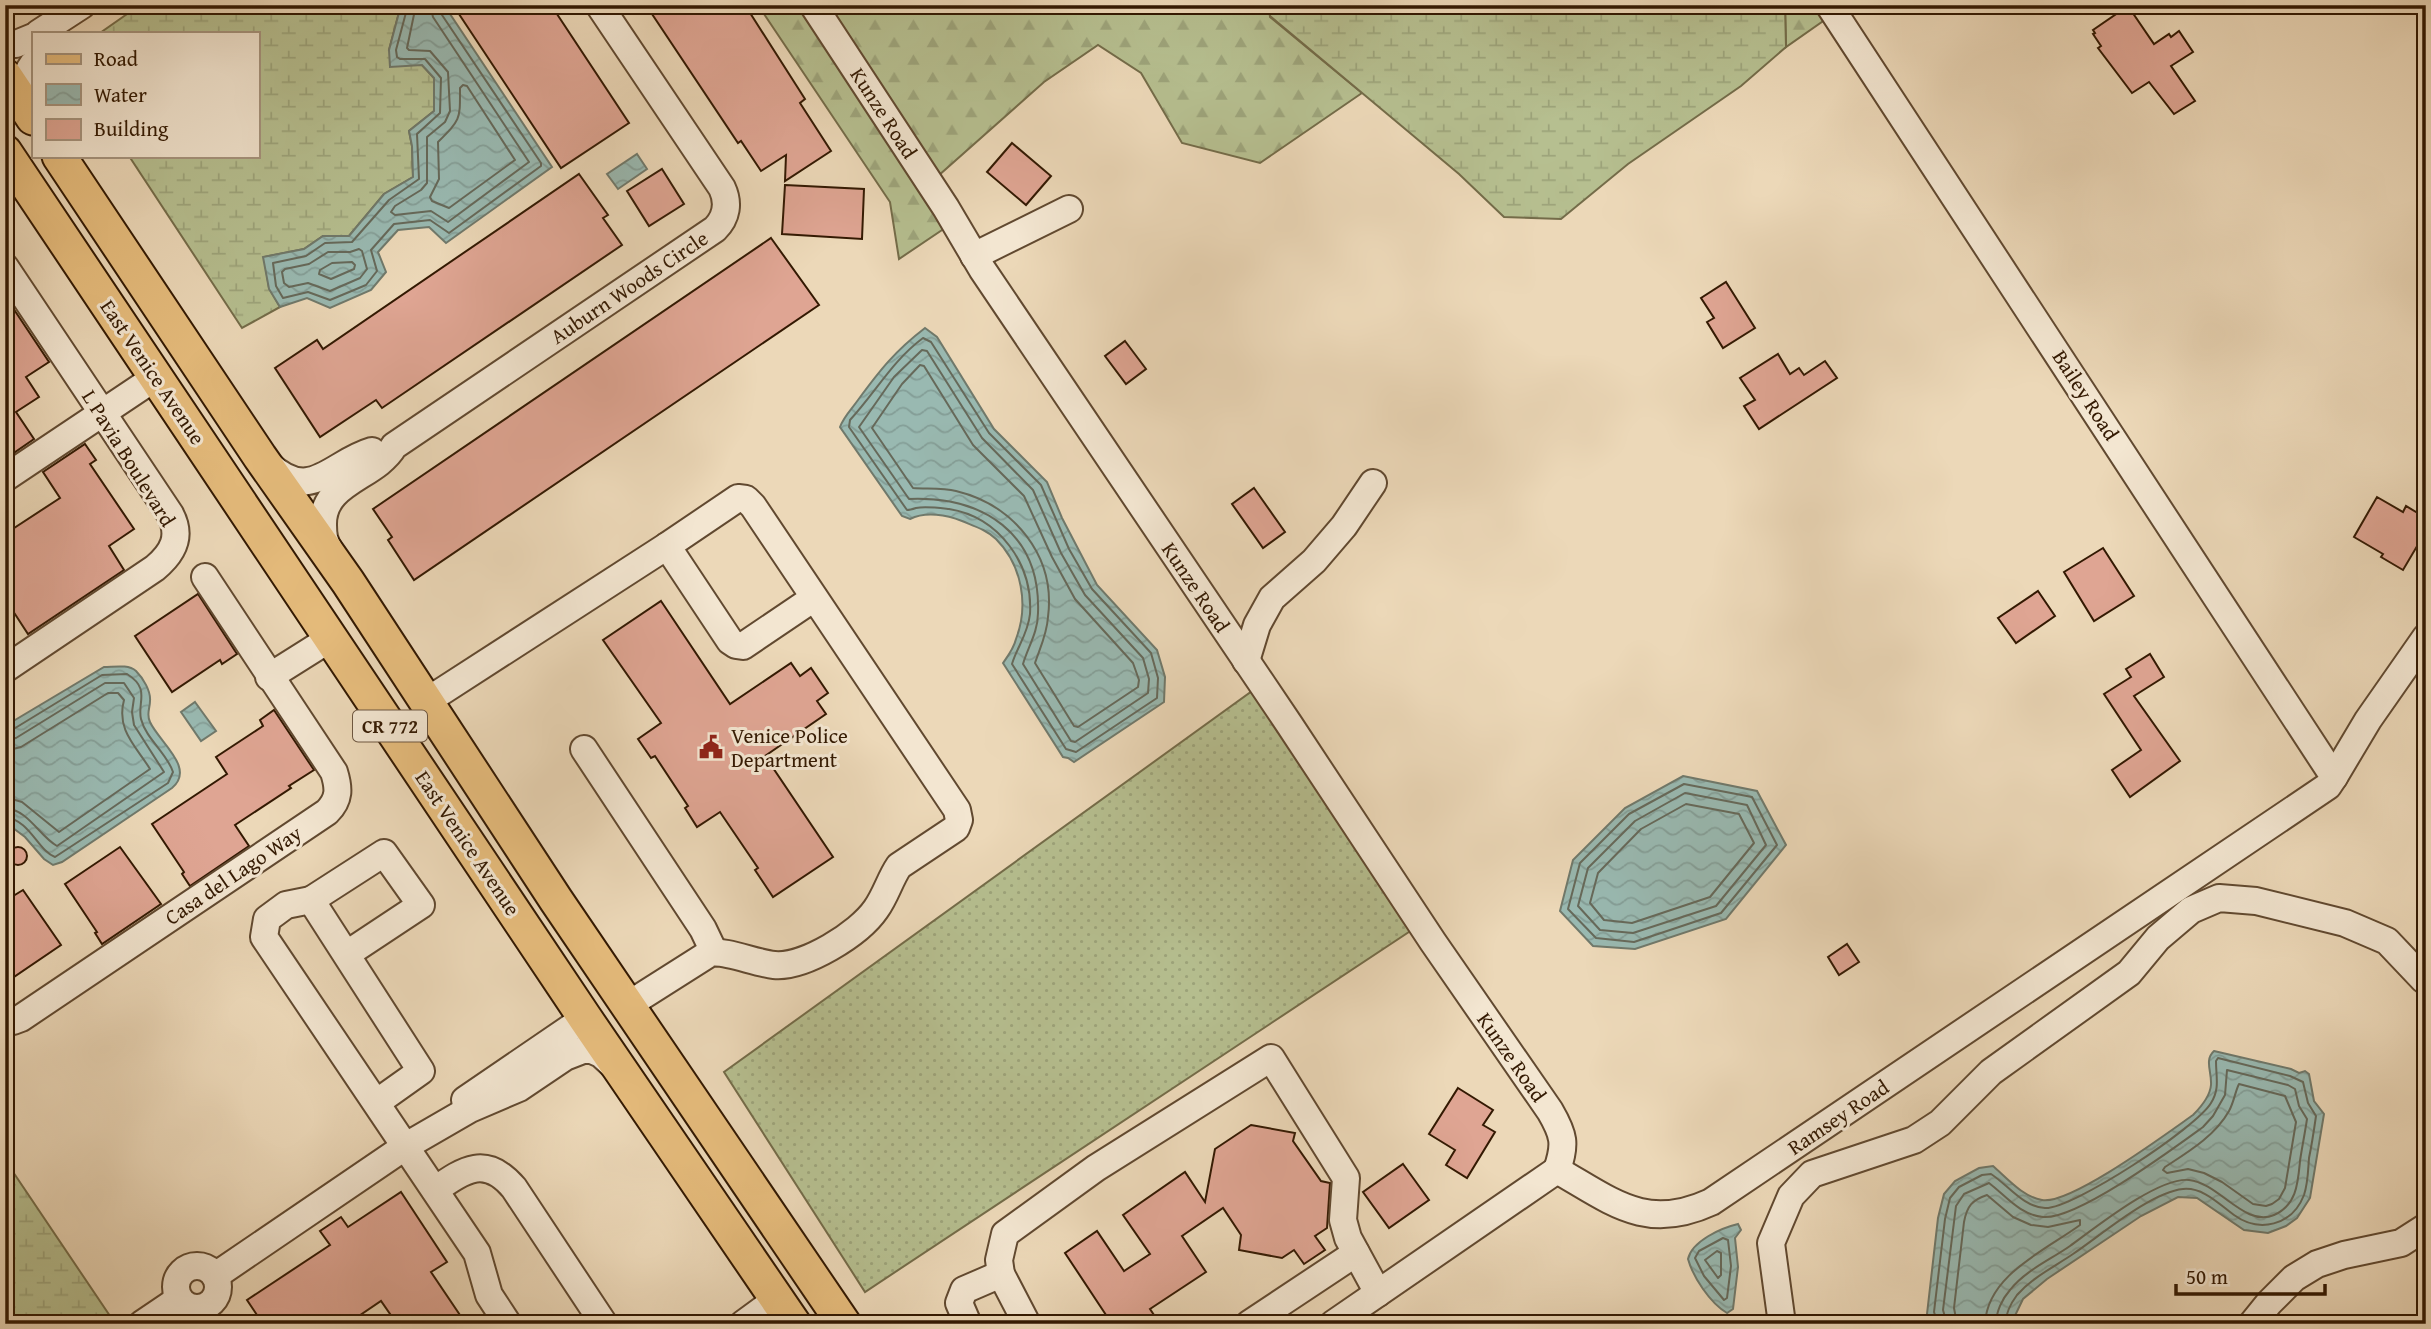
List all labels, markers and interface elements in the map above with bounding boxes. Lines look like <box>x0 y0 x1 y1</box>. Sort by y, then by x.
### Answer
legend <box>32 32 259 158</box>
text: Road <box>94 43 139 74</box>
street label: Kunze Road <box>843 61 926 165</box>
text: Water <box>94 79 147 110</box>
text: Building <box>94 113 169 144</box>
street label: Auburn Woods Circle <box>544 223 714 351</box>
street label: East Venice Avenue <box>93 293 213 451</box>
street label: Bailey Road <box>2045 344 2127 447</box>
street label: L Pavia Boulevard <box>75 384 184 533</box>
street label: Kunze Road <box>1154 536 1238 639</box>
road number: CR 772 <box>353 710 427 741</box>
place label: Venice Police Department <box>731 720 848 775</box>
public building icon: Venice Police Department <box>697 733 725 761</box>
street label: East Venice Avenue <box>408 764 528 922</box>
street label: Casa del Lago Way <box>158 817 308 932</box>
street label: Kunze Road <box>1470 1006 1555 1109</box>
street label: Ramsey Road <box>1781 1071 1896 1162</box>
scale bar <box>2176 1252 2324 1296</box>
text: 50 m <box>2186 1261 2228 1292</box>

